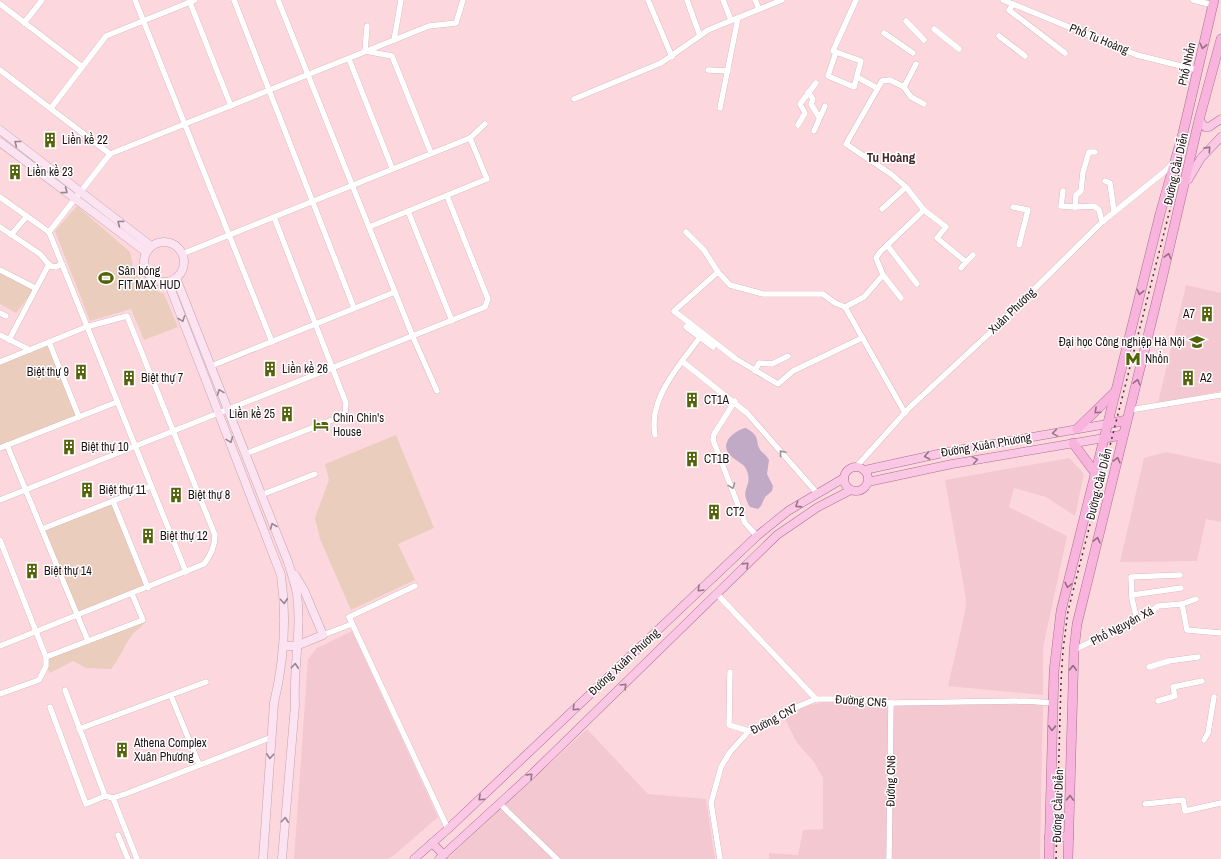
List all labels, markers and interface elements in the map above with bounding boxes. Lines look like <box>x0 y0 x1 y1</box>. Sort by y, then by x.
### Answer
street label: Phố Tu Hoàng <box>1067 20 1131 58</box>
street label: Phố Nhổn <box>1174 41 1200 87</box>
one-way arrow <box>1199 42 1208 49</box>
building icon: Liền kề 22 <box>41 131 59 149</box>
street label: Đường Cầu Diễn <box>1160 131 1192 207</box>
place label: Liền kề 22 <box>62 132 108 148</box>
one-way arrow <box>15 141 22 148</box>
one-way arrow <box>1204 147 1211 154</box>
district label: Tu Hoàng <box>867 149 916 166</box>
building icon: Liền kề 23 <box>6 163 24 181</box>
place label: Liền kề 23 <box>27 164 73 180</box>
one-way arrow <box>60 186 67 193</box>
one-way arrow <box>118 220 125 227</box>
one-way arrow <box>1163 253 1172 260</box>
place label: Sân bóng FIT MAX HUD <box>118 263 181 293</box>
sports icon: Sân bóng FIT MAX HUD <box>97 269 115 287</box>
street label: Xuân Phương <box>985 284 1039 337</box>
one-way arrow <box>1137 289 1145 295</box>
building icon: A7 <box>1198 305 1216 323</box>
place label: A7 <box>1182 306 1196 322</box>
one-way arrow <box>177 314 185 322</box>
school or university icon: Đại học Công nghiệp Hà Nội <box>1188 333 1206 351</box>
place label: Đại học Công nghiệp Hà Nội <box>1059 334 1185 350</box>
metro station icon: Nhổn <box>1124 350 1142 368</box>
place label: Nhổn <box>1145 351 1169 367</box>
building icon: Liền kề 26 <box>261 360 279 378</box>
place label: Liền kề 26 <box>282 361 328 377</box>
building icon: Biệt thự 9 <box>72 363 90 381</box>
place label: Biệt thự 9 <box>27 364 69 380</box>
building icon: Biệt thự 7 <box>120 369 138 387</box>
building icon: A2 <box>1179 369 1197 387</box>
place label: Biệt thự 7 <box>141 370 184 386</box>
place label: A2 <box>1199 370 1212 386</box>
one-way arrow <box>1132 379 1140 385</box>
one-way arrow <box>217 388 225 395</box>
building icon: CT1A <box>683 391 701 409</box>
place label: CT1A <box>704 392 730 408</box>
building icon: Liền kề 25 <box>278 405 296 423</box>
place label: Liền kề 25 <box>229 406 276 422</box>
one-way arrow <box>1094 406 1102 414</box>
place label: Chin Chin's House <box>333 410 384 440</box>
hotel icon: Chin Chin's House <box>312 416 330 434</box>
one-way arrow <box>1052 428 1058 437</box>
street label: Đường Xuân Phương <box>940 429 1033 461</box>
one-way arrow <box>225 436 233 443</box>
building icon: Biệt thự 10 <box>60 438 78 456</box>
place label: Biệt thự 10 <box>81 439 129 455</box>
street label: Đường Cầu Diễn <box>1082 447 1116 521</box>
building icon: CT1B <box>683 450 701 468</box>
one-way arrow <box>780 450 787 458</box>
place label: CT1B <box>704 451 730 467</box>
one-way arrow <box>924 451 930 459</box>
one-way arrow <box>972 456 978 464</box>
one-way arrow <box>1112 456 1121 463</box>
building icon: Biệt thự 11 <box>78 481 96 499</box>
place label: Biệt thự 11 <box>99 482 146 498</box>
one-way arrow <box>727 483 735 490</box>
building icon: Biệt thự 8 <box>167 486 185 504</box>
place label: Biệt thự 8 <box>188 487 230 503</box>
one-way arrow <box>796 500 803 507</box>
building icon: CT2 <box>705 503 723 521</box>
place label: CT2 <box>726 504 745 520</box>
one-way arrow <box>270 522 278 529</box>
building icon: Biệt thự 12 <box>139 527 157 545</box>
place label: Biệt thự 12 <box>160 528 208 544</box>
one-way arrow <box>1092 537 1100 544</box>
building icon: Biệt thự 14 <box>23 562 41 580</box>
one-way arrow <box>741 562 749 570</box>
place label: Biệt thự 14 <box>44 563 92 579</box>
one-way arrow <box>1064 582 1072 588</box>
one-way arrow <box>697 585 705 592</box>
one-way arrow <box>280 598 289 604</box>
street label: Phố Nguyên Xá <box>1088 603 1157 649</box>
street label: Đường Xuân Phương <box>585 625 663 699</box>
one-way arrow <box>290 663 299 669</box>
one-way arrow <box>1069 665 1078 671</box>
one-way arrow <box>619 683 627 691</box>
street label: Đường CN5 <box>835 691 888 711</box>
street label: Đường CN7 <box>748 700 801 738</box>
one-way arrow <box>572 703 580 710</box>
one-way arrow <box>1048 725 1056 731</box>
place label: Athena Complex Xuân Phương <box>133 735 207 765</box>
building icon: Athena Complex Xuân Phương <box>113 741 131 759</box>
one-way arrow <box>266 753 275 759</box>
street label: Đường CN6 <box>883 755 899 807</box>
street label: Đường Cầu Diễn <box>1049 769 1067 843</box>
one-way arrow <box>525 773 533 781</box>
one-way arrow <box>478 793 486 801</box>
one-way arrow <box>1066 795 1074 801</box>
one-way arrow <box>281 817 290 823</box>

